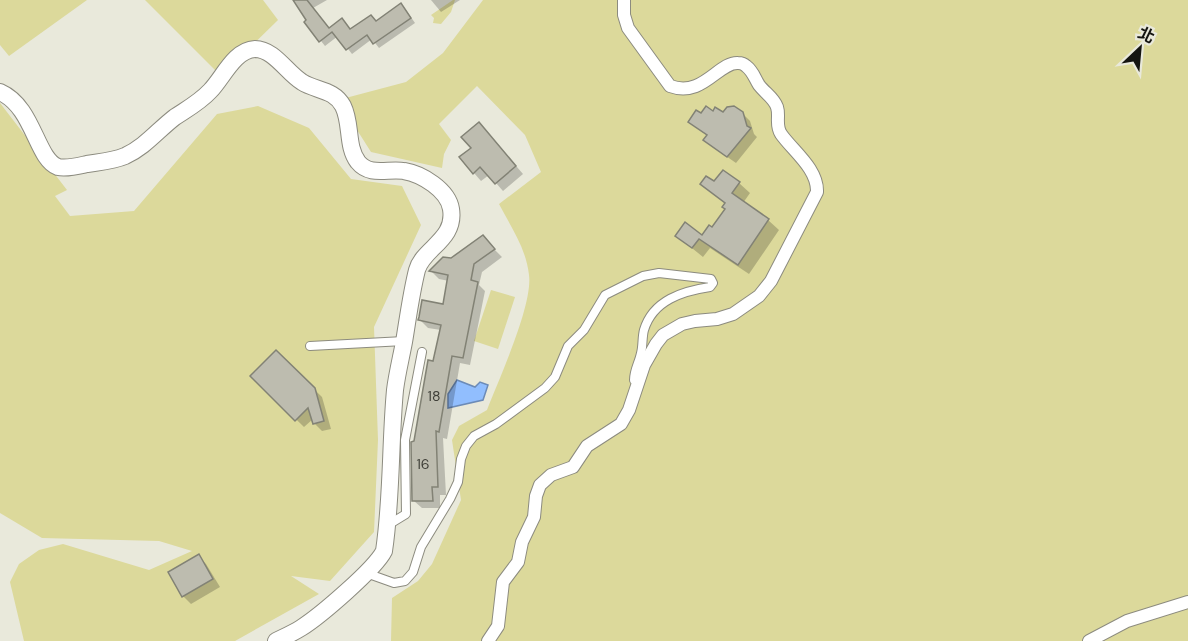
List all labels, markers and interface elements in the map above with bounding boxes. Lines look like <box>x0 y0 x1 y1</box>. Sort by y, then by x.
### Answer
north arrow <box>1110 18 1170 78</box>
text: 北 <box>1135 22 1158 48</box>
house number: 18 <box>428 387 440 405</box>
house number: 16 <box>416 455 430 473</box>

